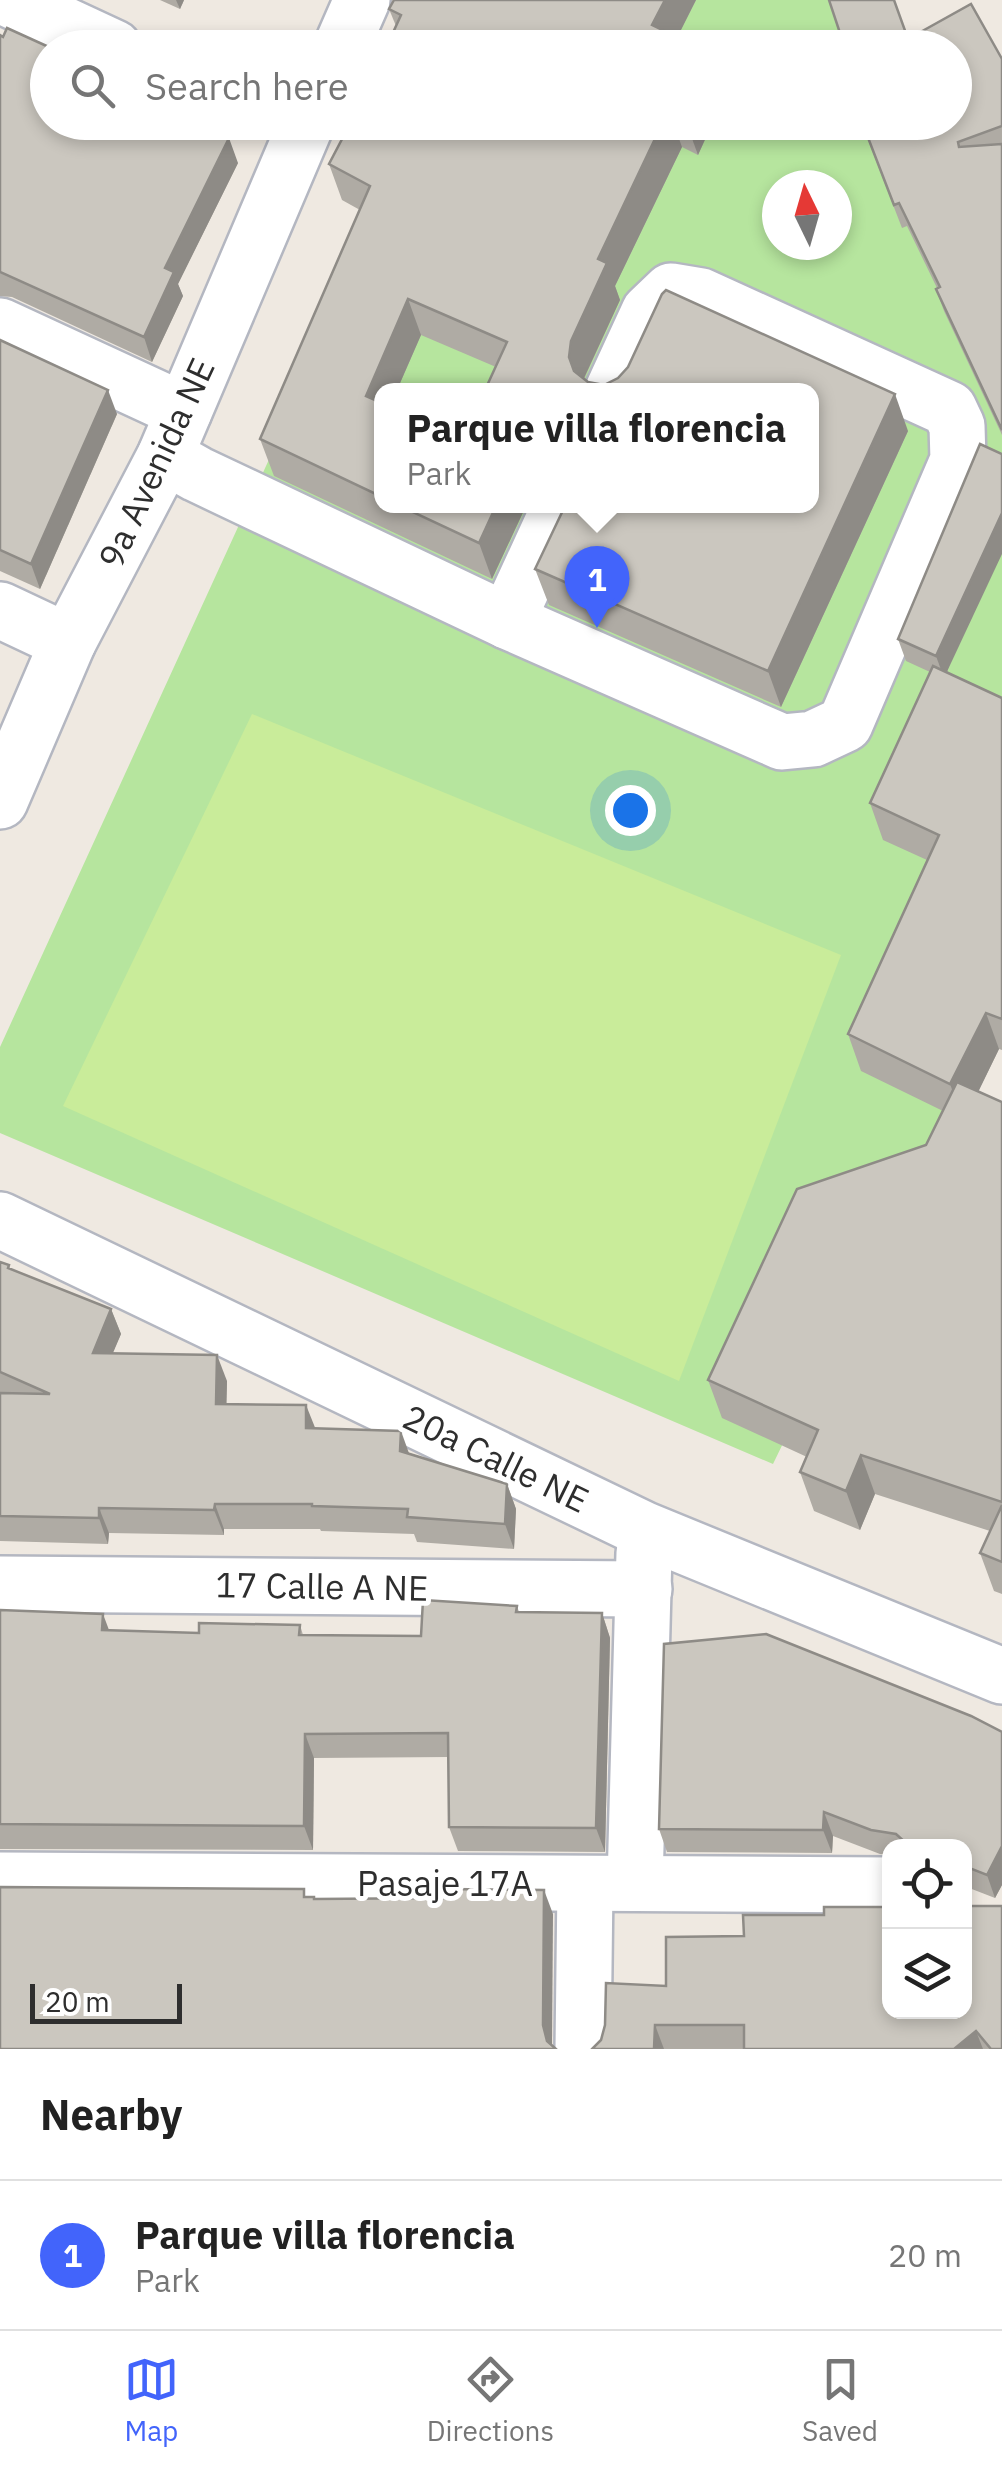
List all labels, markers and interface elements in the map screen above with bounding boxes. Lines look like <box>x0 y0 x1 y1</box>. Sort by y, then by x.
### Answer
search box <box>30 30 972 140</box>
icon: search <box>65 58 120 113</box>
text: Search here <box>145 61 349 110</box>
north arrow <box>762 170 852 260</box>
street label: 9a Avenida NE <box>87 350 225 576</box>
popup <box>374 383 819 513</box>
text: Parque villa florencia <box>407 403 786 452</box>
text: Park <box>407 452 471 494</box>
pin: 1 <box>564 546 630 628</box>
your location <box>605 785 656 836</box>
street label: 20a Calle NE <box>396 1393 596 1523</box>
street label: 17 Calle A NE <box>215 1561 429 1611</box>
map controls <box>882 1839 972 2019</box>
button: locate <box>882 1839 972 1929</box>
street label: Pasaje 17A <box>357 1860 533 1906</box>
button: layers <box>882 1929 972 2019</box>
scale bar <box>30 1979 182 2024</box>
text: 20 m <box>45 1983 110 2020</box>
text: Nearby <box>40 2087 182 2142</box>
text: Parque villa florencia <box>135 2210 515 2259</box>
text: 1 <box>63 2234 82 2276</box>
text: 20 m <box>888 2234 962 2276</box>
text: Park <box>135 2259 200 2301</box>
tab: Map <box>124 2352 179 2449</box>
tab: Directions <box>427 2352 554 2449</box>
tab: Saved <box>802 2352 878 2449</box>

